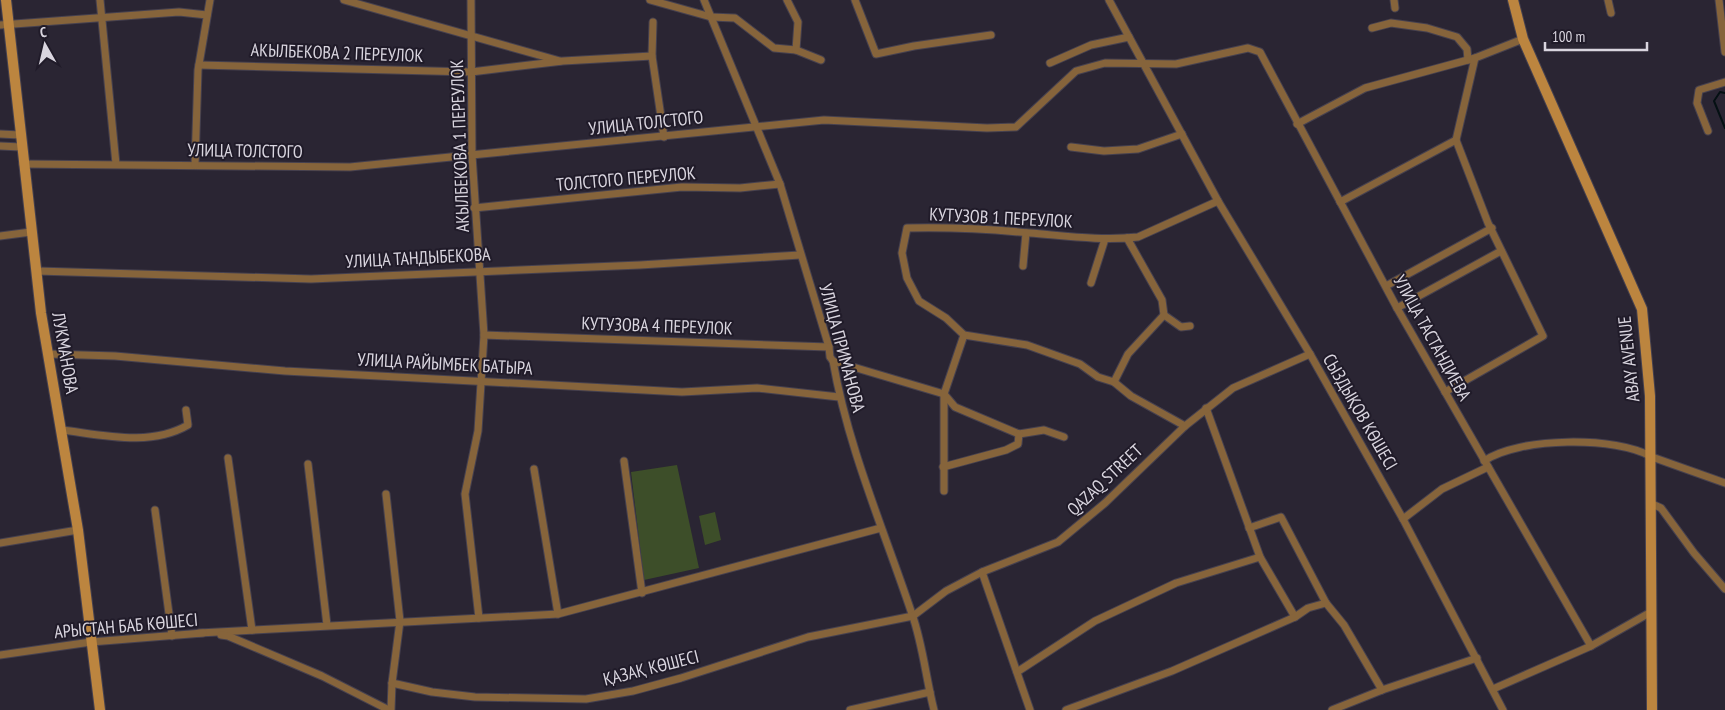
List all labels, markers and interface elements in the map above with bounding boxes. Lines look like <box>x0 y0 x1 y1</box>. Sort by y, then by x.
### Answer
north arrow <box>20 20 70 70</box>
scale bar <box>1545 20 1648 52</box>
text: С <box>39 23 48 41</box>
text: 100 m <box>1552 27 1585 46</box>
street label: АКЫЛБЕКОВА 2 ПЕРЕУЛОК <box>250 38 424 67</box>
street label: АКЫЛБЕКОВА 1 ПЕРЕУЛОК <box>445 59 474 233</box>
street label: УЛИЦА ТОЛСТОГО <box>587 105 705 140</box>
street label: УЛИЦА ТОЛСТОГО <box>187 138 303 163</box>
street label: ТОЛСТОГО ПЕРЕУЛОК <box>555 161 697 196</box>
street label: КУТУЗОВ 1 ПЕРЕУЛОК <box>929 202 1073 233</box>
street label: УЛИЦА ТАНДЫБЕКОВА <box>345 242 492 273</box>
street label: УЛИЦА ТАСТАНДИЕВА <box>1388 271 1477 405</box>
street label: УЛИЦА ПРИМАНОВА <box>814 281 871 415</box>
street label: ЛУКМАНОВА <box>47 309 84 396</box>
street label: КУТУЗОВА 4 ПЕРЕУЛОК <box>581 311 733 340</box>
street label: ABAY AVENUE <box>1613 315 1644 403</box>
street label: УЛИЦА РАЙЫМБЕК БАТЫРА <box>357 347 534 380</box>
street label: СЫЗДЫҚОВ КӨШЕСІ <box>1318 350 1403 474</box>
street label: QAZAQ STREET <box>1062 439 1147 520</box>
street label: АРЫСТАН БАБ КӨШЕСІ <box>53 608 199 643</box>
street label: ҚАЗАҚ КӨШЕСІ <box>601 644 701 691</box>

